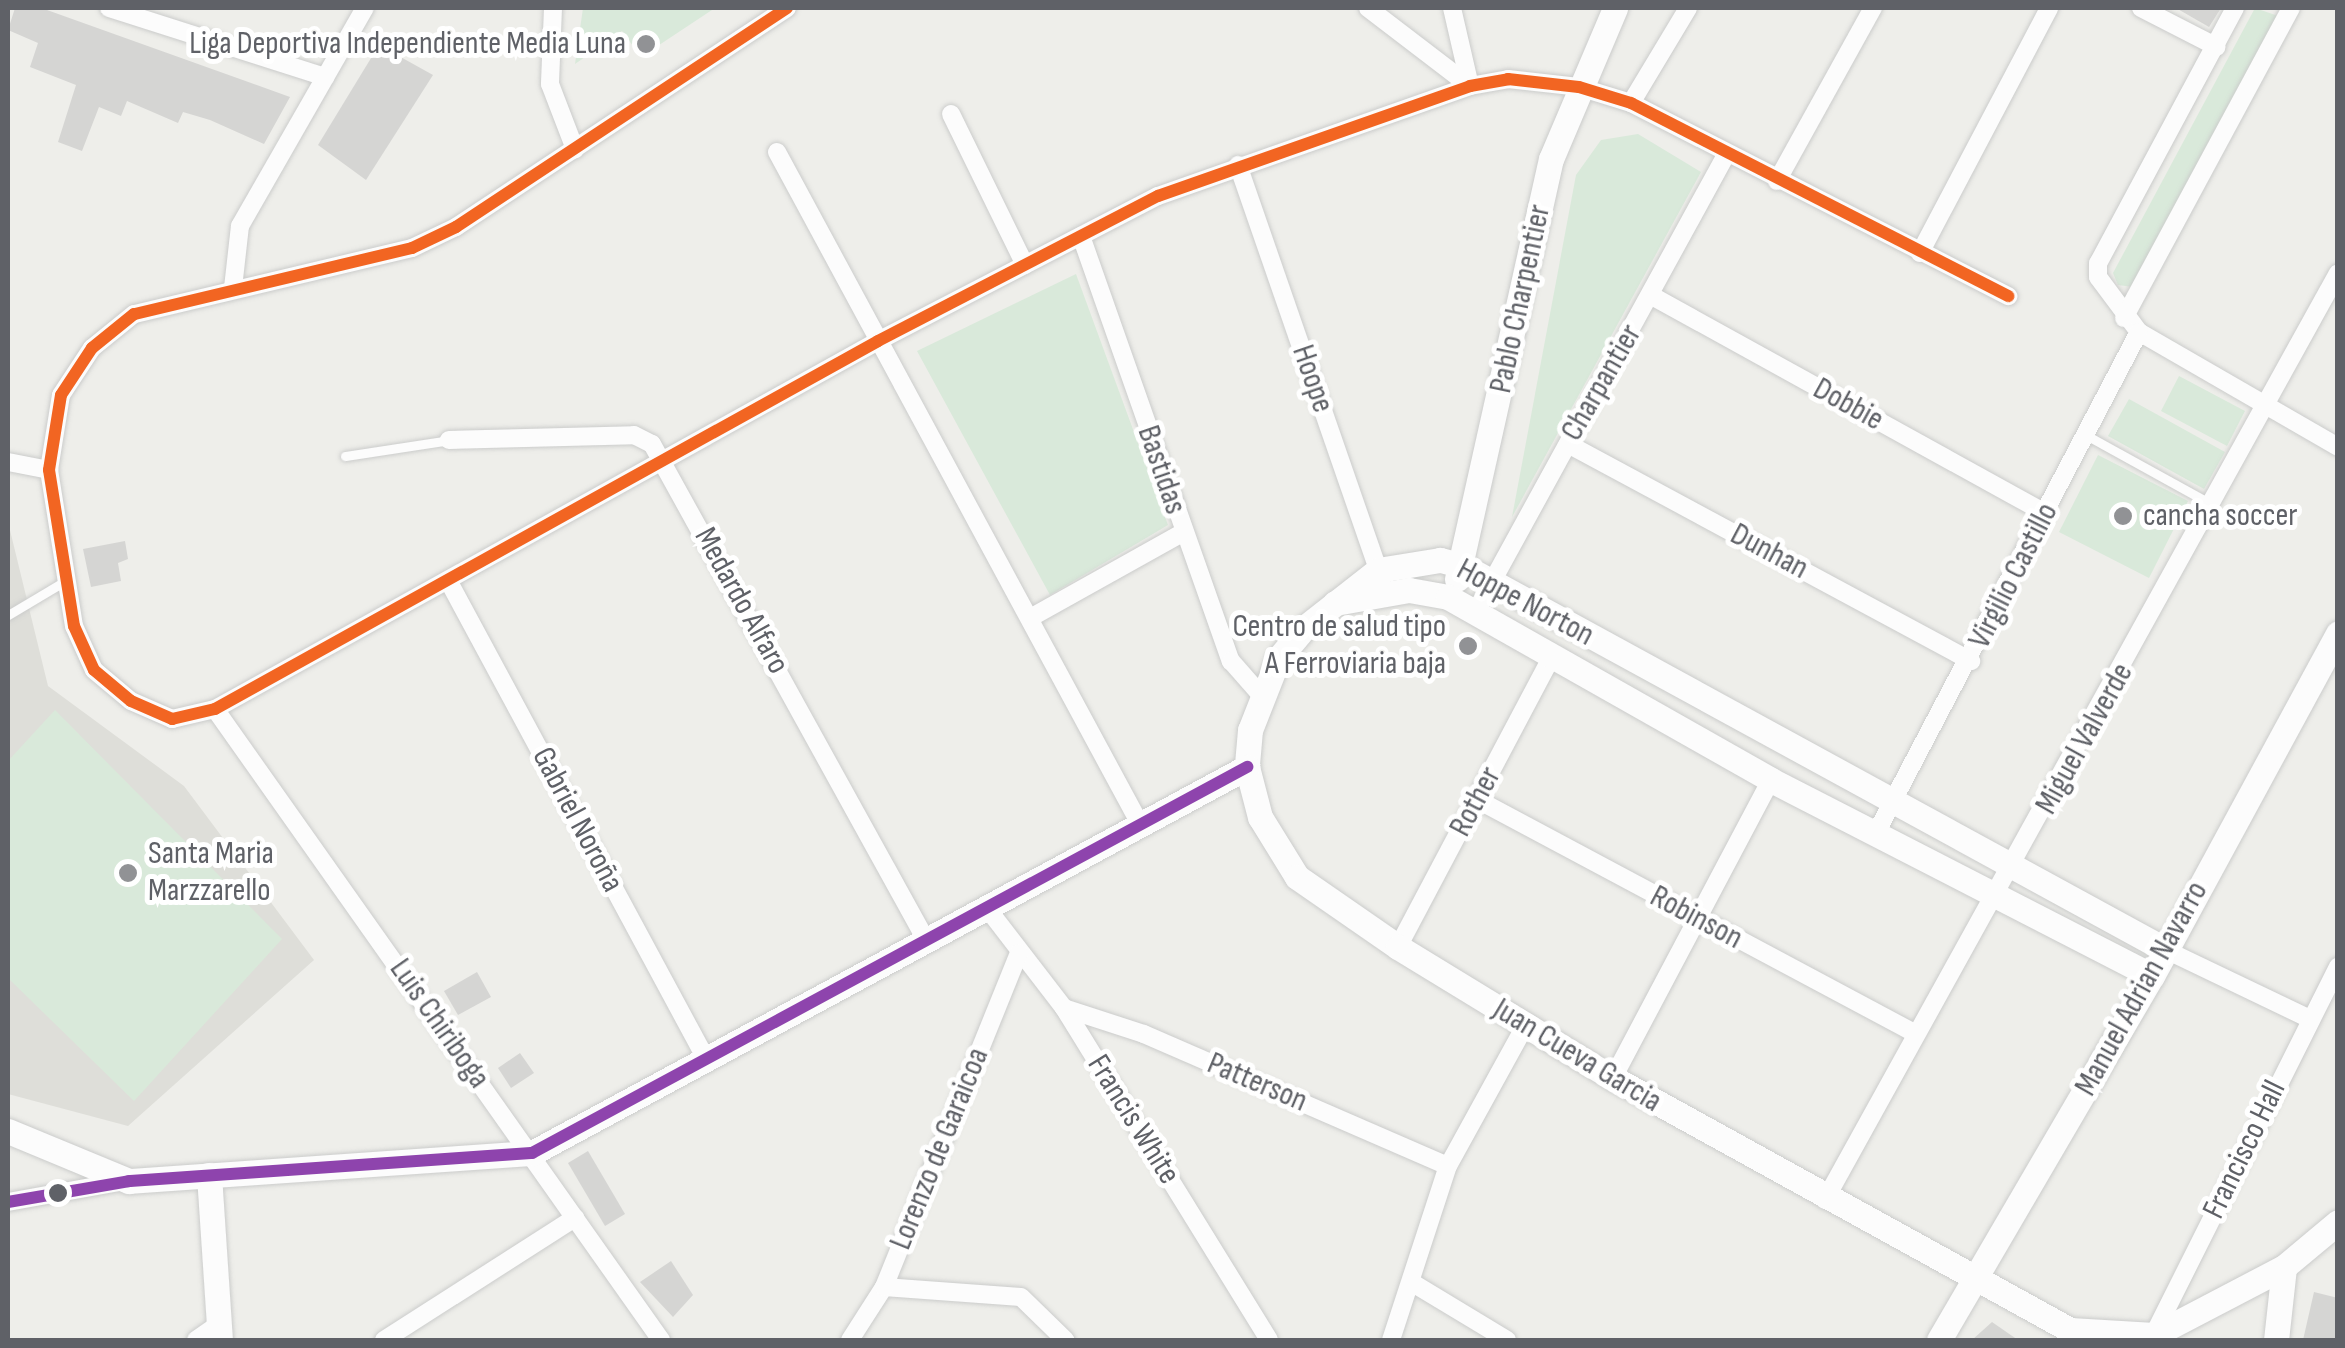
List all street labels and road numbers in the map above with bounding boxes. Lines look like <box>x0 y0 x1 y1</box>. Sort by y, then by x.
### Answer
street label: Pablo Charpentier <box>1482 201 1560 397</box>
street label: Charpantier <box>1553 318 1651 448</box>
street label: Hoope <box>1283 340 1341 418</box>
street label: Dobbie <box>1806 370 1890 440</box>
street label: Bastidas <box>1128 421 1194 519</box>
street label: Virgilio Castillo <box>1961 497 2067 655</box>
street label: Dunhan <box>1724 516 1814 588</box>
street label: Medardo Alfaro <box>685 521 797 681</box>
street label: Hoppe Norton <box>1450 551 1600 655</box>
street label: Miguel Valverde <box>2028 657 2142 821</box>
street label: Gabriel Noroña <box>523 741 631 899</box>
street label: Rother <box>1442 761 1510 843</box>
street label: Manuel Adrian Navarro <box>2067 875 2217 1103</box>
street label: Robinson <box>1643 878 1749 958</box>
street label: Luis Chiriboga <box>380 952 498 1096</box>
street label: Juan Cueva Garcia <box>1486 991 1668 1121</box>
street label: Lorenzo de Garaicoa <box>882 1043 998 1255</box>
street label: Patterson <box>1201 1045 1313 1121</box>
street label: Francis White <box>1078 1048 1188 1192</box>
street label: Francisco Hall <box>2195 1075 2295 1225</box>

